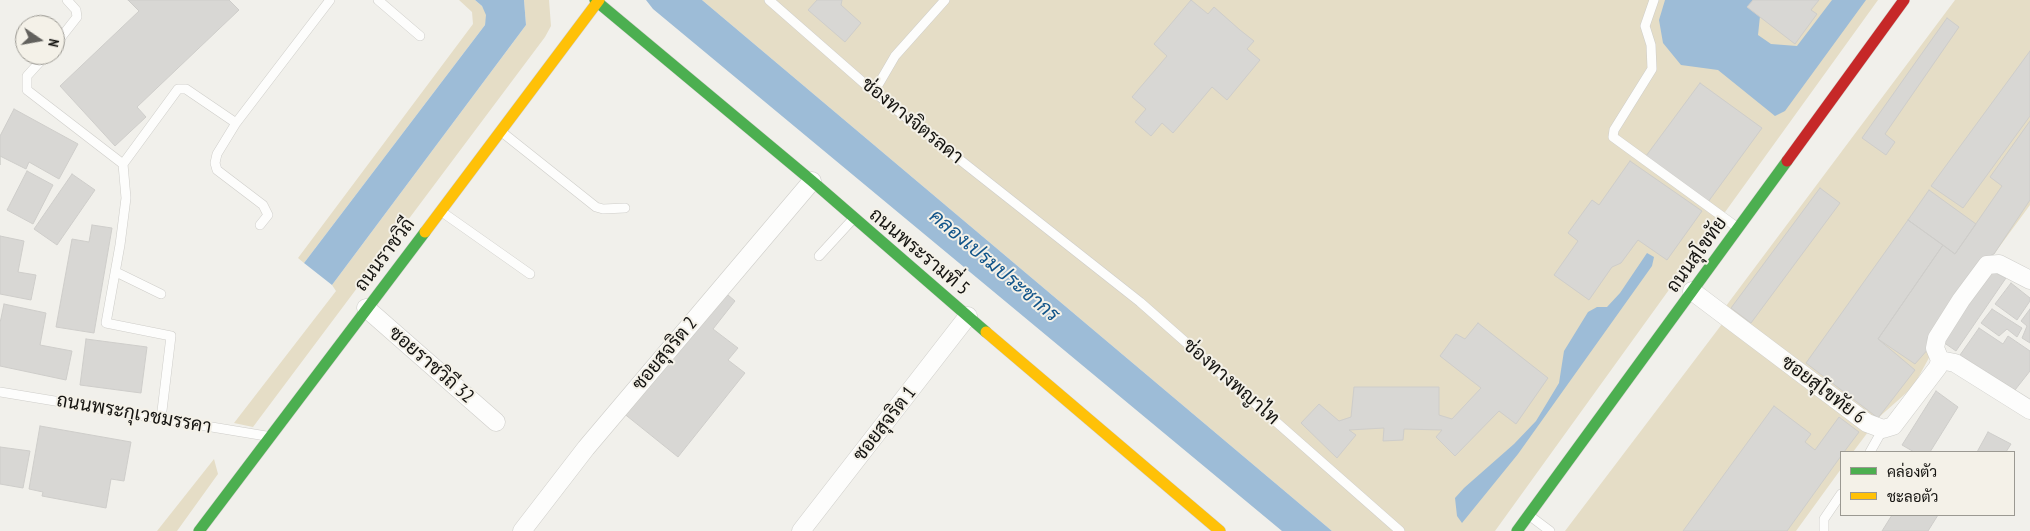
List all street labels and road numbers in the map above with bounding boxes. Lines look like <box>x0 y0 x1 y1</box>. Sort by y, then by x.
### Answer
street label: ช่องทางจิตรลดา <box>856 73 968 169</box>
street label: ถนนพระรามที่ 5 <box>864 204 974 300</box>
street label: ถนนสุโขทัย <box>1662 213 1732 297</box>
street label: ถนนราชวิถี <box>350 214 420 296</box>
street label: ซอยสุจริต 2 <box>628 313 702 395</box>
street label: ซอยราชวิถี 32 <box>384 322 478 408</box>
street label: ช่องทางพญาไท <box>1178 334 1284 430</box>
street label: ซอยสุโขทัย 6 <box>1777 351 1869 429</box>
street label: ซอยสุจริต 1 <box>849 382 921 466</box>
street label: ถนนพระกุเวชมรรคา <box>55 389 213 439</box>

